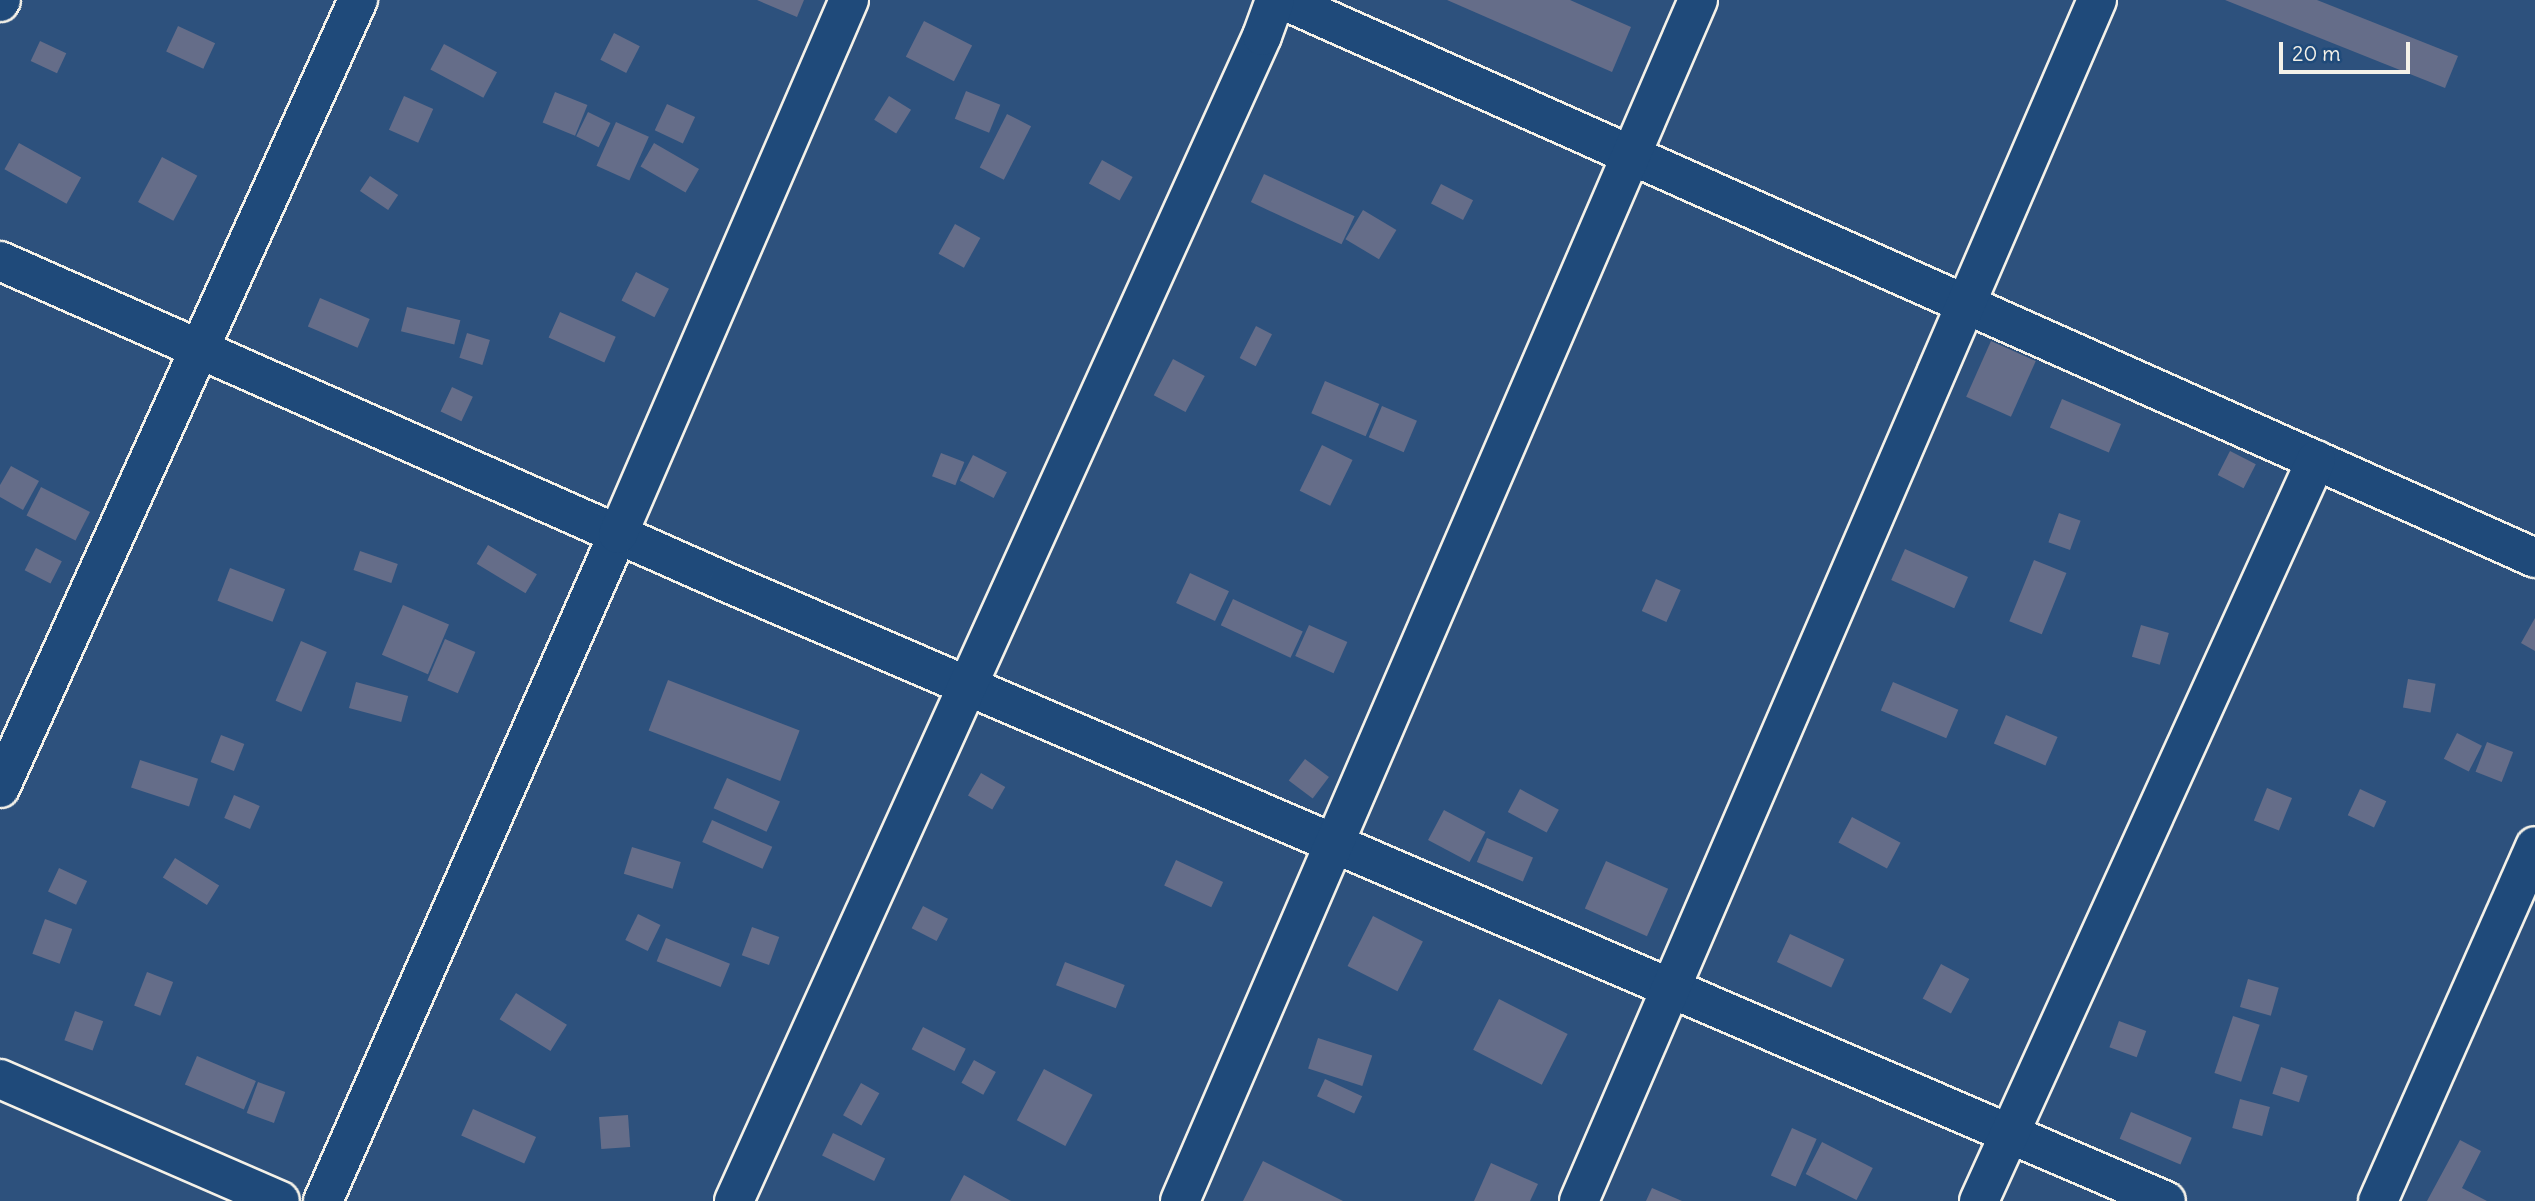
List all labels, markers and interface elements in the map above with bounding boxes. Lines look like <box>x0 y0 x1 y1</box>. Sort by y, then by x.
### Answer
scale bar <box>2283 28 2414 72</box>
text: 20 m <box>2292 40 2341 67</box>

